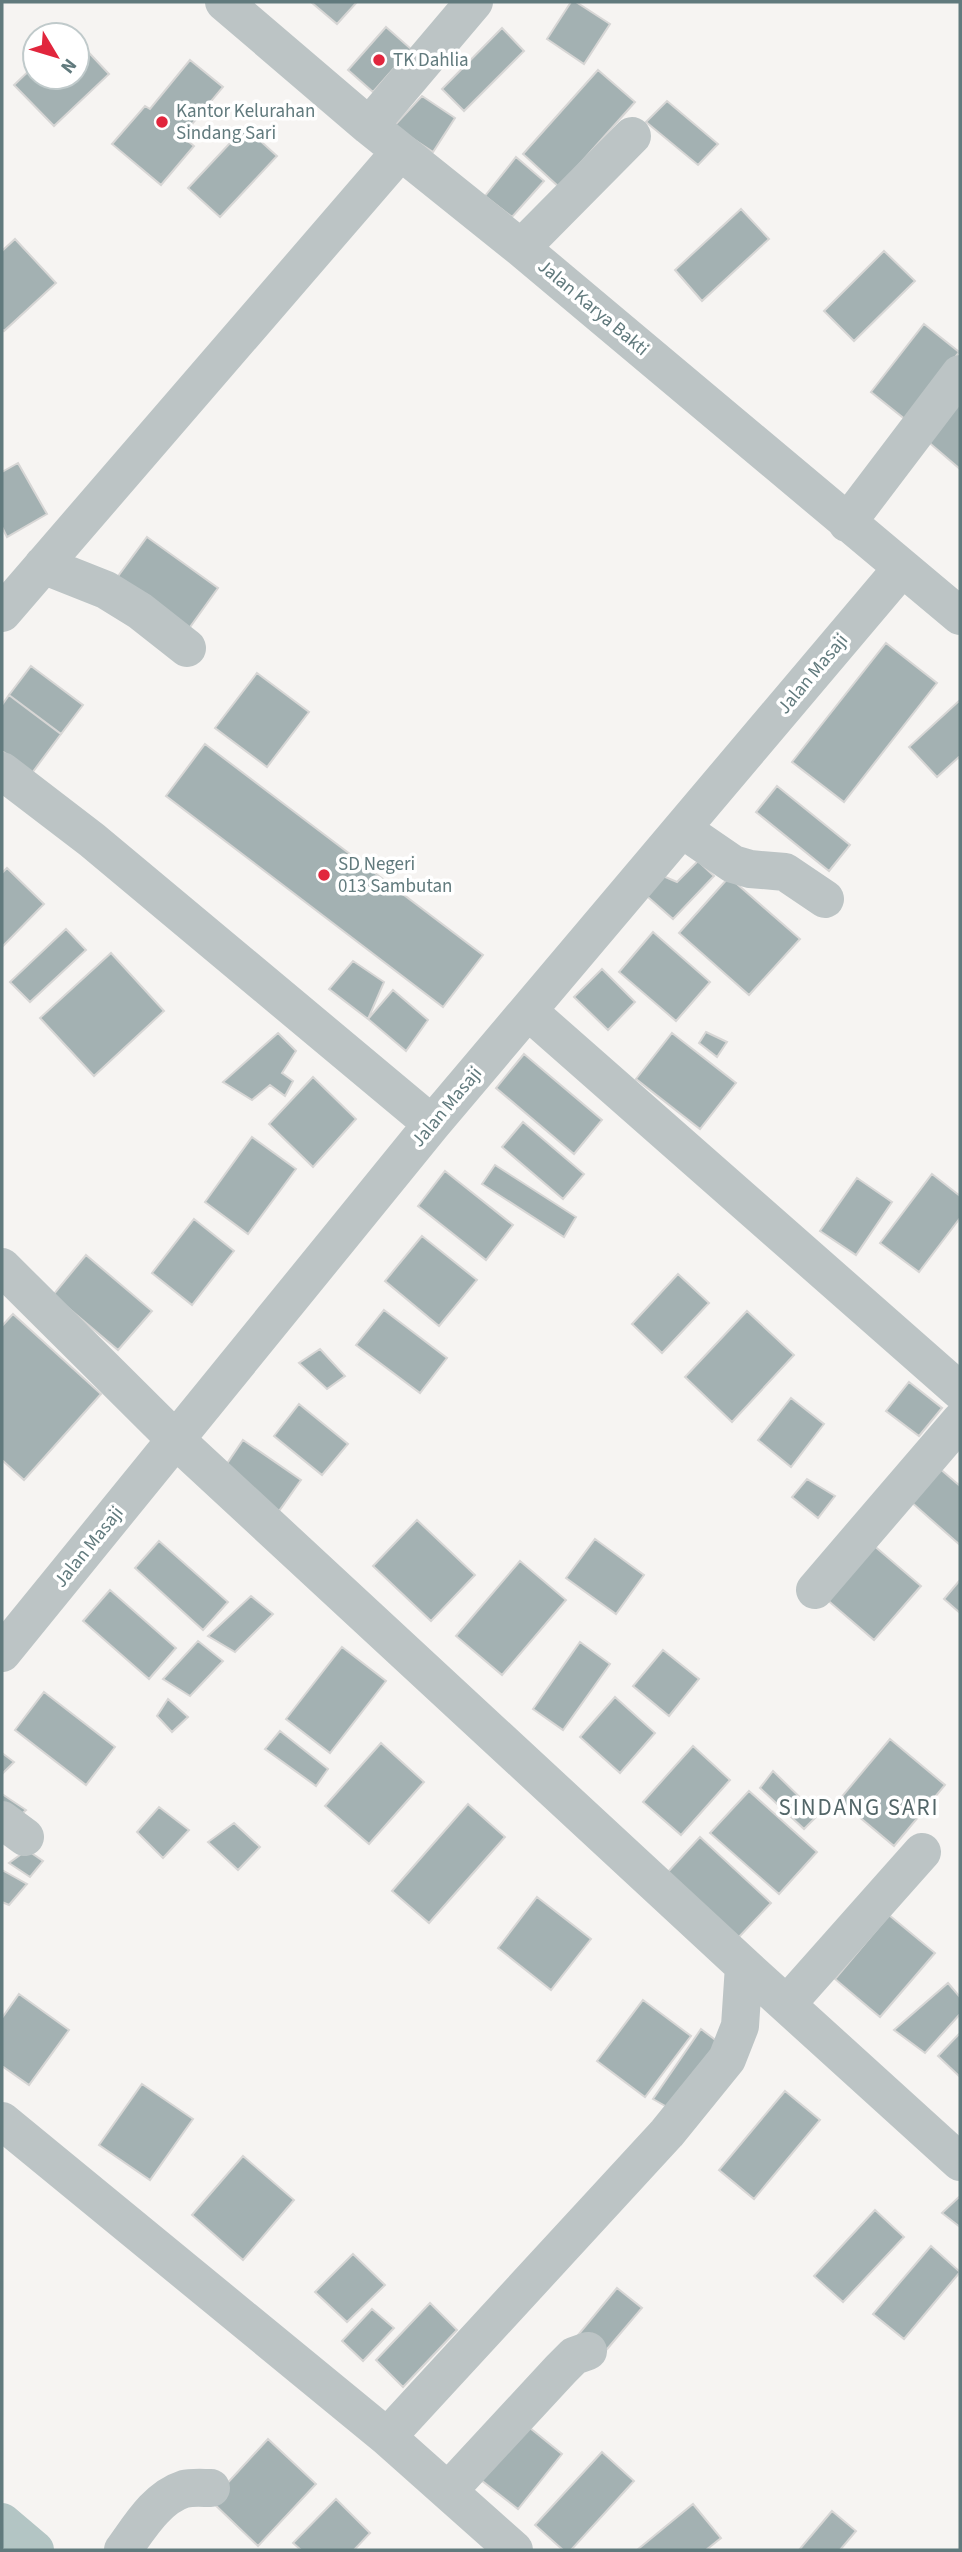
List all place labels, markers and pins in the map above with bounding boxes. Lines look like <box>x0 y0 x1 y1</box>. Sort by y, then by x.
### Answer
place label: TK Dahlia <box>393 47 469 74</box>
marker: TK Dahlia <box>371 52 387 68</box>
place label: Kantor Kelurahan Sindang Sari <box>176 98 315 147</box>
marker: Kantor Kelurahan Sindang Sari <box>154 114 170 130</box>
place label: SD Negeri 013 Sambutan <box>338 851 452 900</box>
marker: SD Negeri 013 Sambutan <box>316 867 332 883</box>

